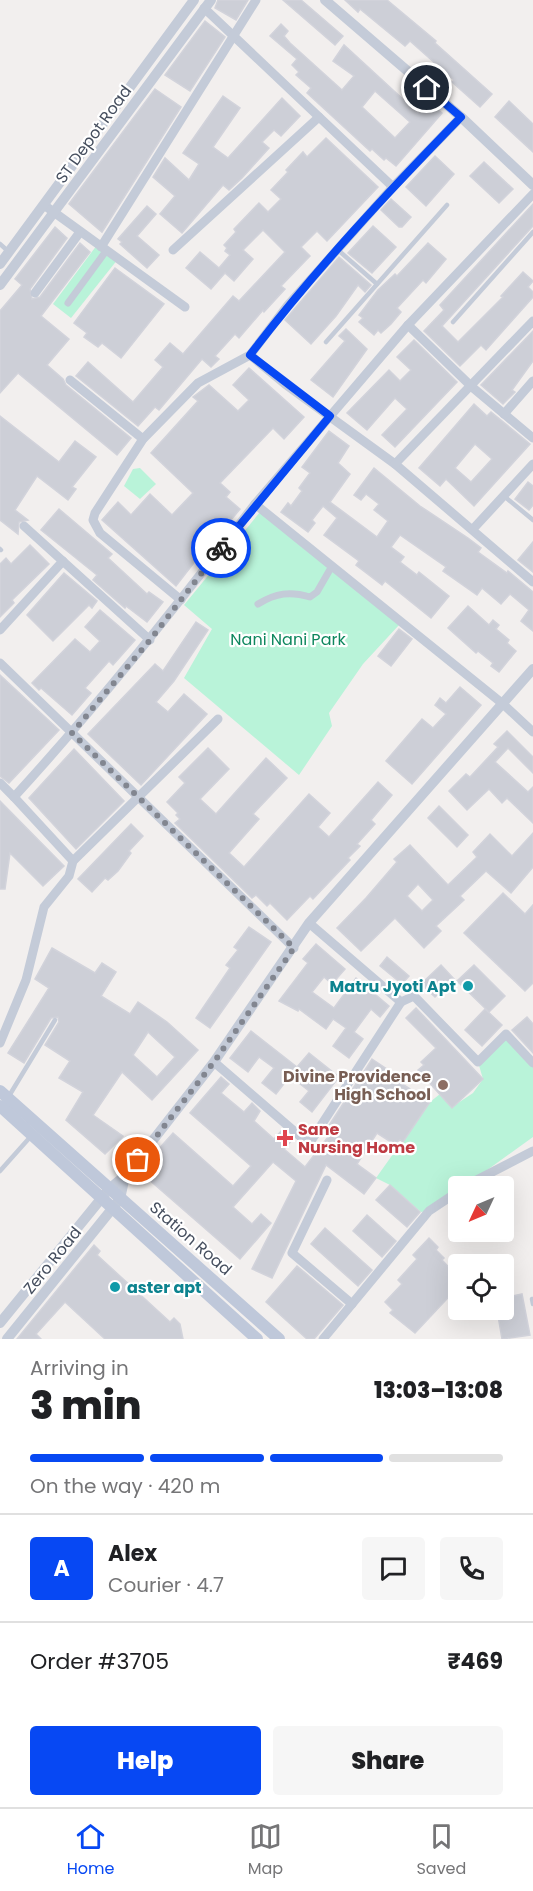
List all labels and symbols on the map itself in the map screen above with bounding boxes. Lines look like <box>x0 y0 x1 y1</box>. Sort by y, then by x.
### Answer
pin <box>401 62 452 113</box>
street label: ST Depot Road <box>50 80 137 188</box>
courier <box>191 518 251 578</box>
park label: Nani Nani Park <box>230 628 346 651</box>
place label: Matru Jyoti Apt <box>330 975 456 998</box>
marker: Matru Jyoti Apt <box>461 979 475 993</box>
place label: Divine Providence High School <box>283 1065 431 1106</box>
marker: Divine Providence High School <box>436 1078 450 1092</box>
place label: Sane Nursing Home <box>298 1118 415 1159</box>
marker: Sane Nursing Home <box>276 1129 294 1147</box>
pin <box>112 1134 163 1185</box>
north arrow <box>448 1176 514 1242</box>
street label: Station Road <box>145 1196 237 1281</box>
street label: Zero Road <box>18 1222 87 1299</box>
place label: aster apt <box>127 1276 202 1299</box>
marker: aster apt <box>108 1280 122 1294</box>

